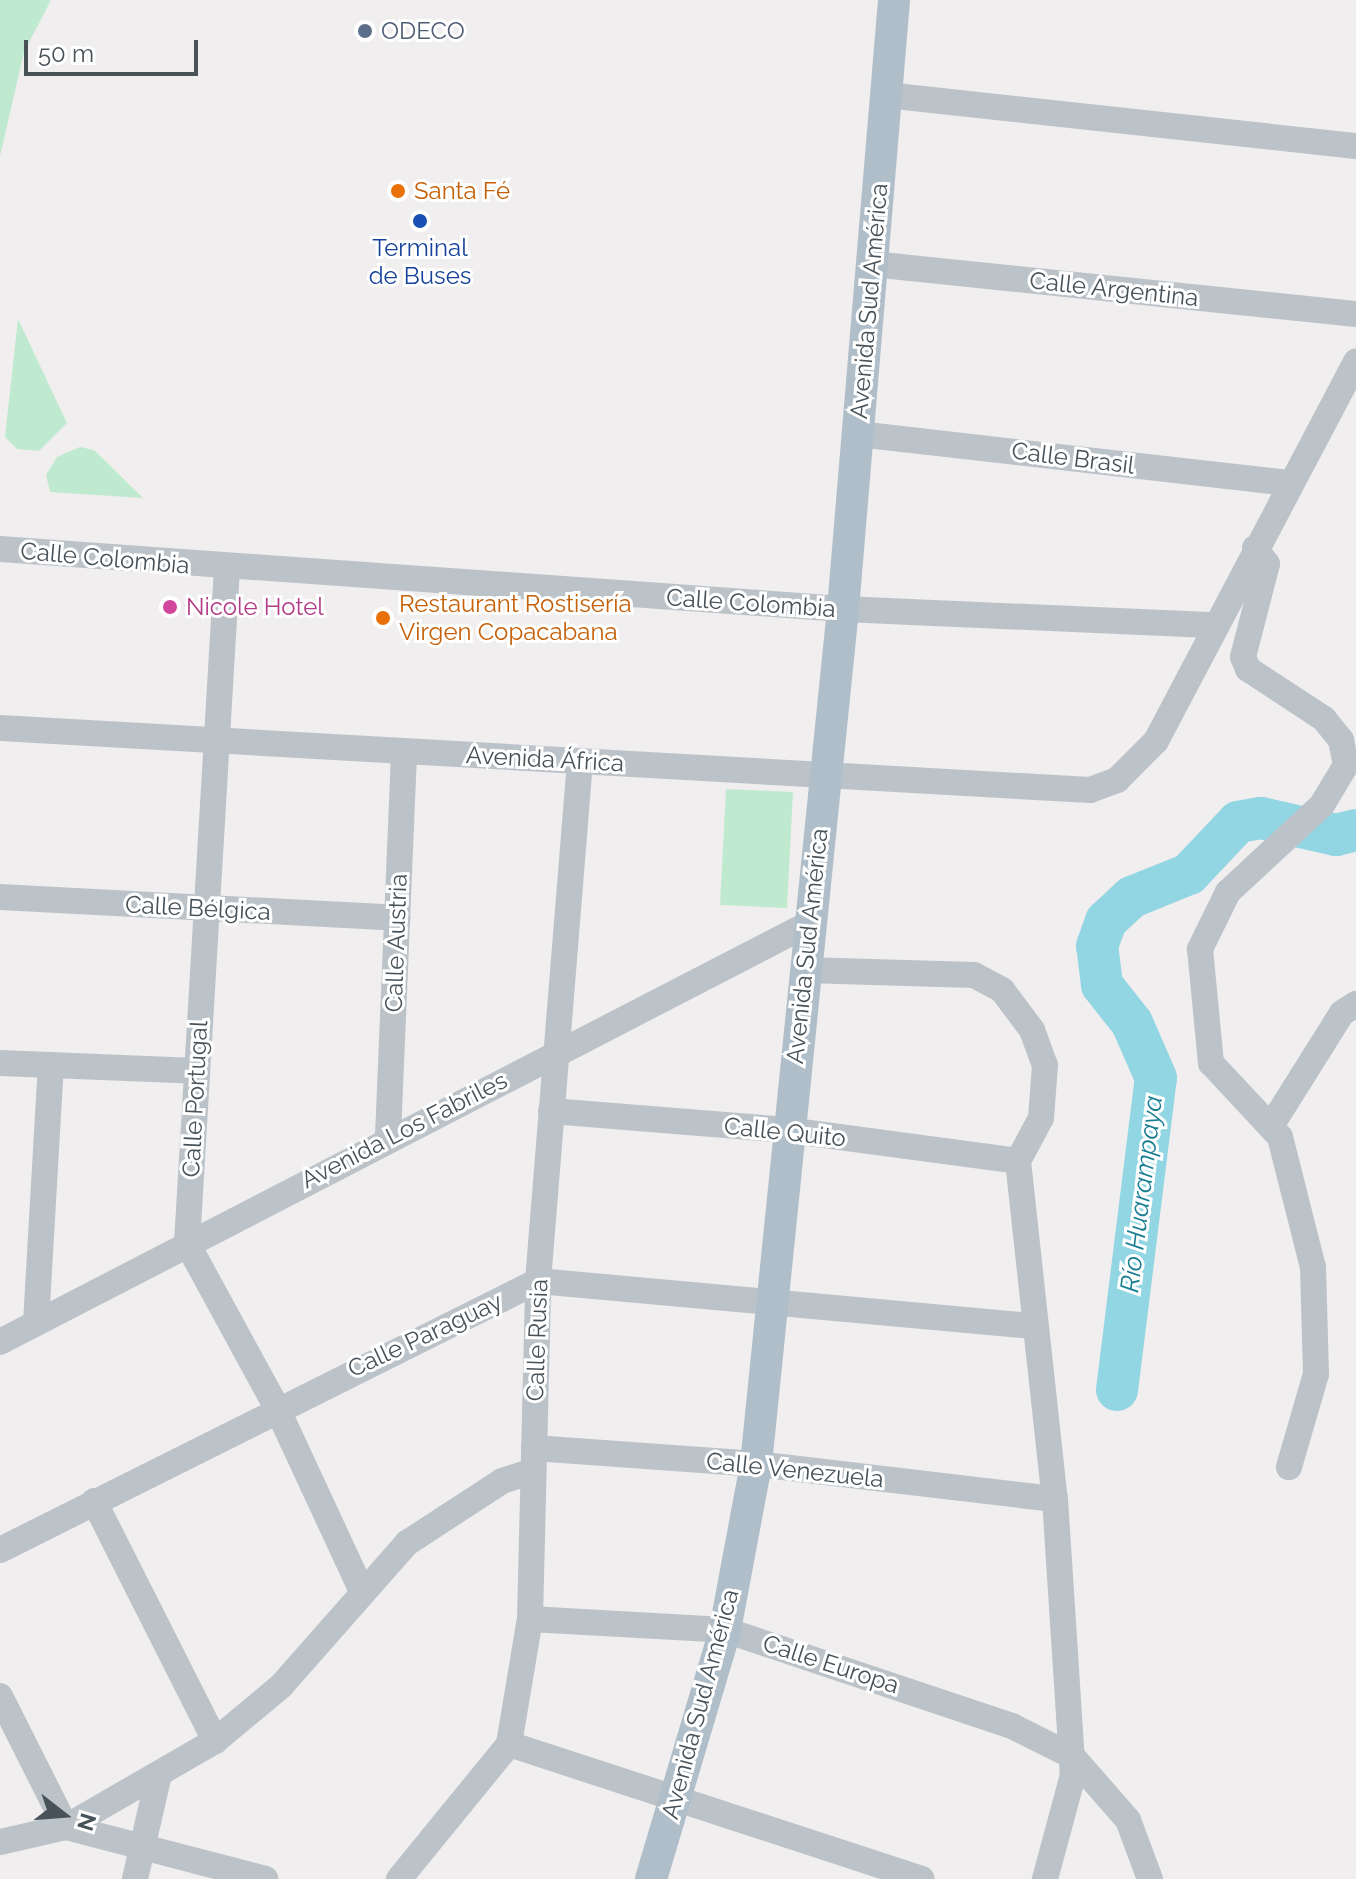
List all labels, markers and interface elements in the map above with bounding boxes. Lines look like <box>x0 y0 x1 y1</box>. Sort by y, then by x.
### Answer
place label: ODECO <box>381 17 465 45</box>
marker: ODECO <box>356 22 374 40</box>
scale bar <box>28 24 202 74</box>
text: 50 m <box>38 39 94 68</box>
place label: Santa Fé <box>414 177 510 205</box>
marker: Santa Fé <box>389 182 407 200</box>
street label: Avenida Sud América <box>844 182 894 420</box>
marker: Terminal de Buses <box>411 212 429 230</box>
place label: Terminal de Buses <box>369 234 471 290</box>
street label: Calle Argentina <box>1028 266 1200 312</box>
street label: Calle Brasil <box>1010 436 1136 480</box>
street label: Calle Colombia <box>19 536 191 580</box>
street label: Calle Colombia <box>665 583 837 623</box>
place label: Restaurant Rostisería Virgen Copacabana <box>399 590 632 646</box>
place label: Nicole Hotel <box>186 593 324 621</box>
marker: Nicole Hotel <box>161 598 179 616</box>
marker: Restaurant Rostisería Virgen Copacabana <box>374 609 392 627</box>
street label: Avenida África <box>465 740 625 778</box>
street label: Avenida Sud América <box>780 826 834 1066</box>
street label: Calle Austria <box>379 873 413 1013</box>
street label: Calle Bélgica <box>124 890 272 926</box>
street label: Calle Portugal <box>177 1020 213 1178</box>
street label: Avenida Los Fabriles <box>296 1066 512 1194</box>
water label: Río Huarampaya <box>1114 1094 1170 1294</box>
street label: Calle Quito <box>723 1111 847 1153</box>
street label: Calle Rusia <box>520 1278 554 1402</box>
street label: Calle Paraguay <box>343 1287 507 1383</box>
street label: Calle Venezuela <box>704 1446 886 1494</box>
street label: Avenida Sud América <box>655 1586 745 1822</box>
street label: Calle Europa <box>759 1628 903 1700</box>
north arrow <box>24 1775 104 1855</box>
text: N <box>72 1810 102 1834</box>

